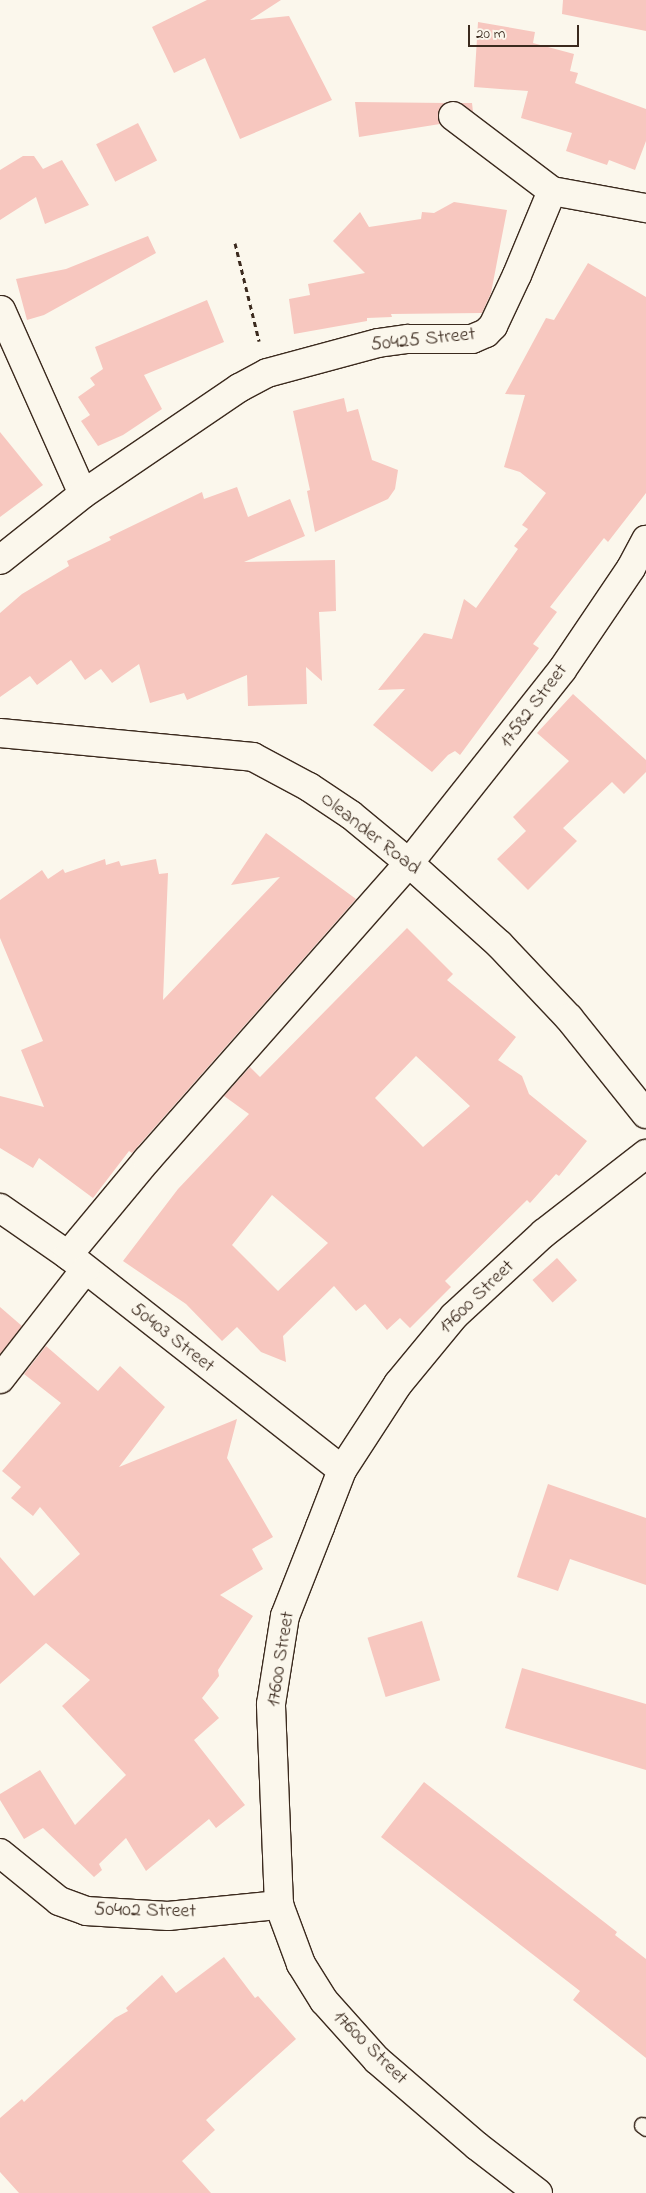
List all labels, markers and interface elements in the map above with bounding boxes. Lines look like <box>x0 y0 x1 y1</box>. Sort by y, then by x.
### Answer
scale bar <box>471 15 582 47</box>
text: 20 m <box>476 23 505 45</box>
street label: 50425 Street <box>369 323 477 357</box>
street label: 17582 Street <box>495 659 573 753</box>
street label: Oleander Road <box>315 787 425 881</box>
street label: 17600 Street <box>434 1255 520 1339</box>
street label: 50403 Street <box>125 1298 219 1378</box>
street label: 17600 Street <box>262 1610 300 1708</box>
street label: 50402 Street <box>94 1898 196 1924</box>
street label: 17600 Street <box>328 2006 412 2090</box>

